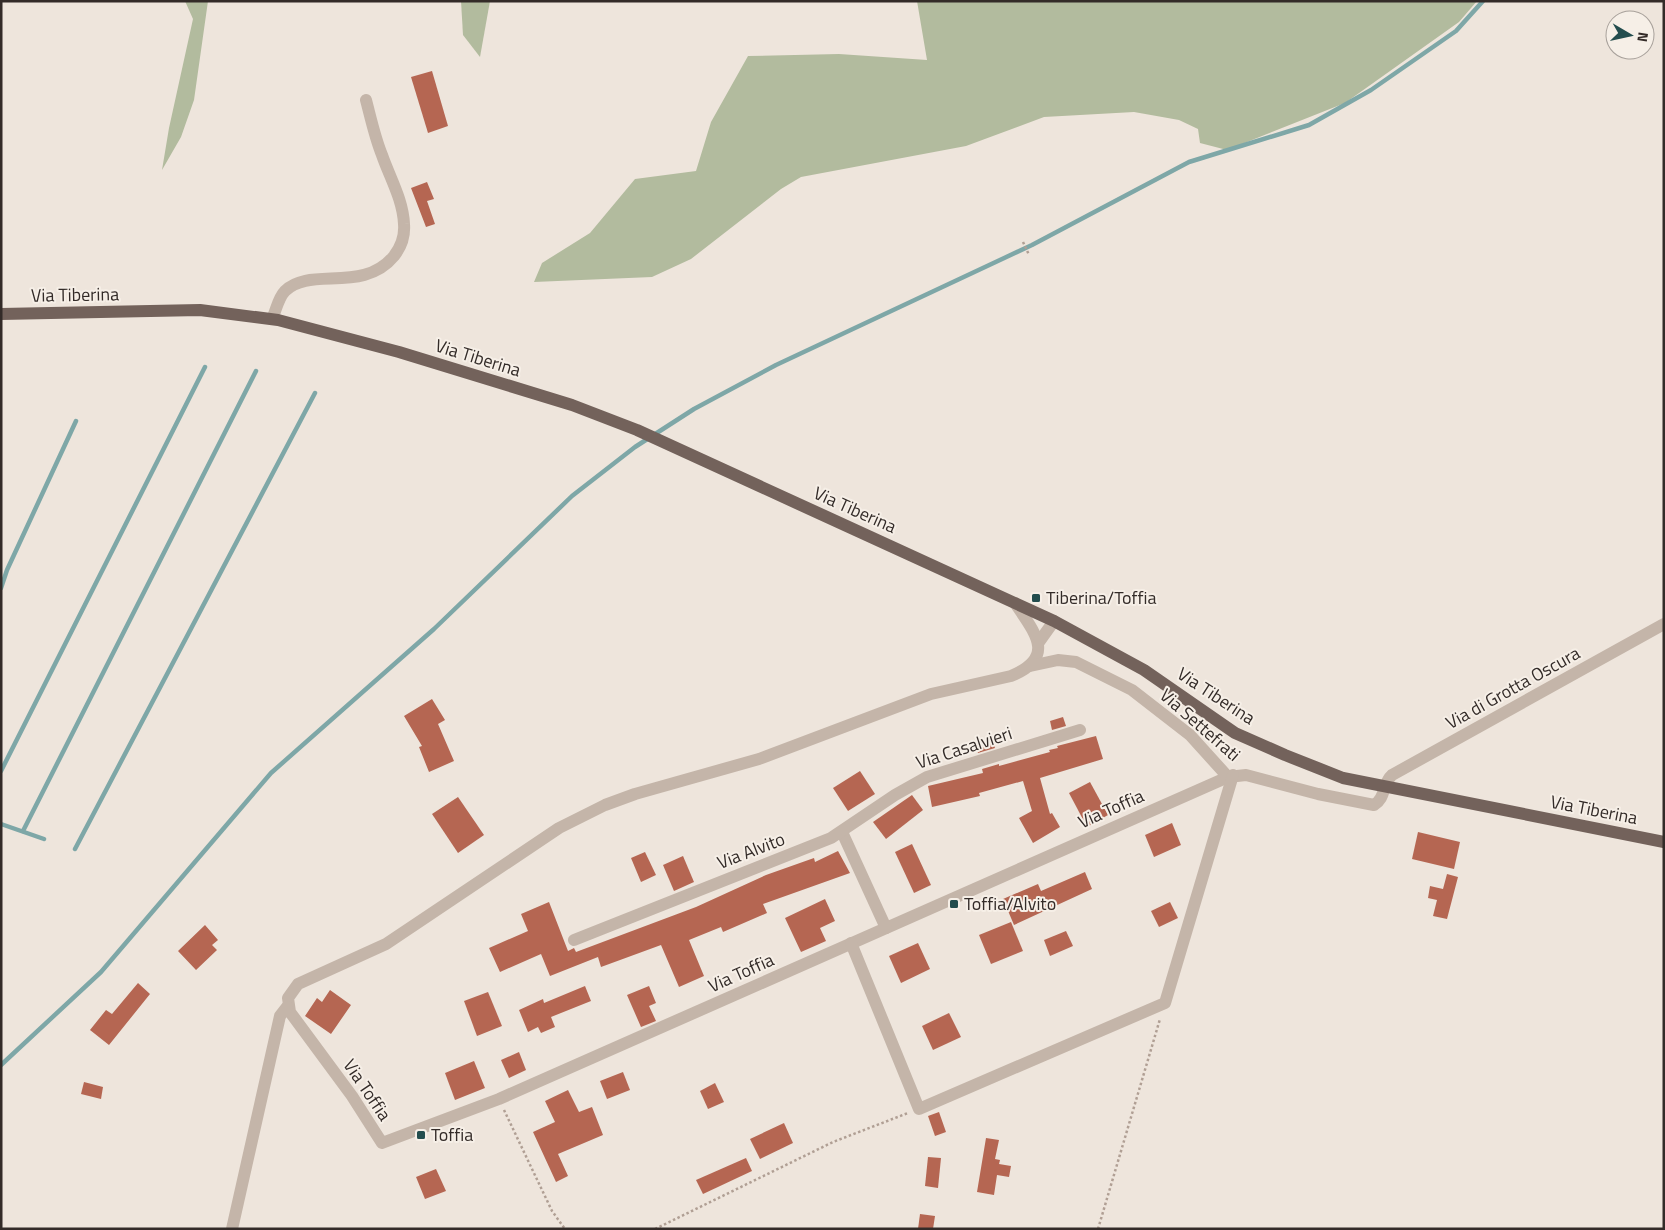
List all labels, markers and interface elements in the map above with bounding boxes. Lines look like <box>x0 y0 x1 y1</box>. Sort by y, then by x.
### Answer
north arrow <box>1605 10 1655 60</box>
text: N <box>1632 31 1654 44</box>
street label: Via Tiberina <box>31 280 119 309</box>
street label: Via Tiberina <box>432 332 524 383</box>
street label: Via Tiberina <box>809 479 901 540</box>
place label: Tiberina/Toffia <box>1046 584 1156 611</box>
marker: Tiberina/Toffia <box>1030 592 1042 604</box>
street label: Via di Grotta Oscura <box>1441 639 1585 736</box>
street label: Via Tiberina <box>1172 660 1261 731</box>
street label: Via Settefrati <box>1154 682 1247 767</box>
street label: Via Casalvieri <box>912 719 1015 776</box>
street label: Via Toffia <box>1074 782 1148 835</box>
street label: Via Tiberina <box>1548 788 1640 831</box>
street label: Via Alvito <box>713 825 789 876</box>
place label: Toffia/Alvito <box>964 890 1056 917</box>
marker: Toffia/Alvito <box>948 898 960 910</box>
street label: Via Toffia <box>704 946 778 999</box>
street label: Via Toffia <box>337 1053 398 1126</box>
place label: Toffia <box>431 1121 473 1148</box>
marker: Toffia <box>415 1129 427 1141</box>

